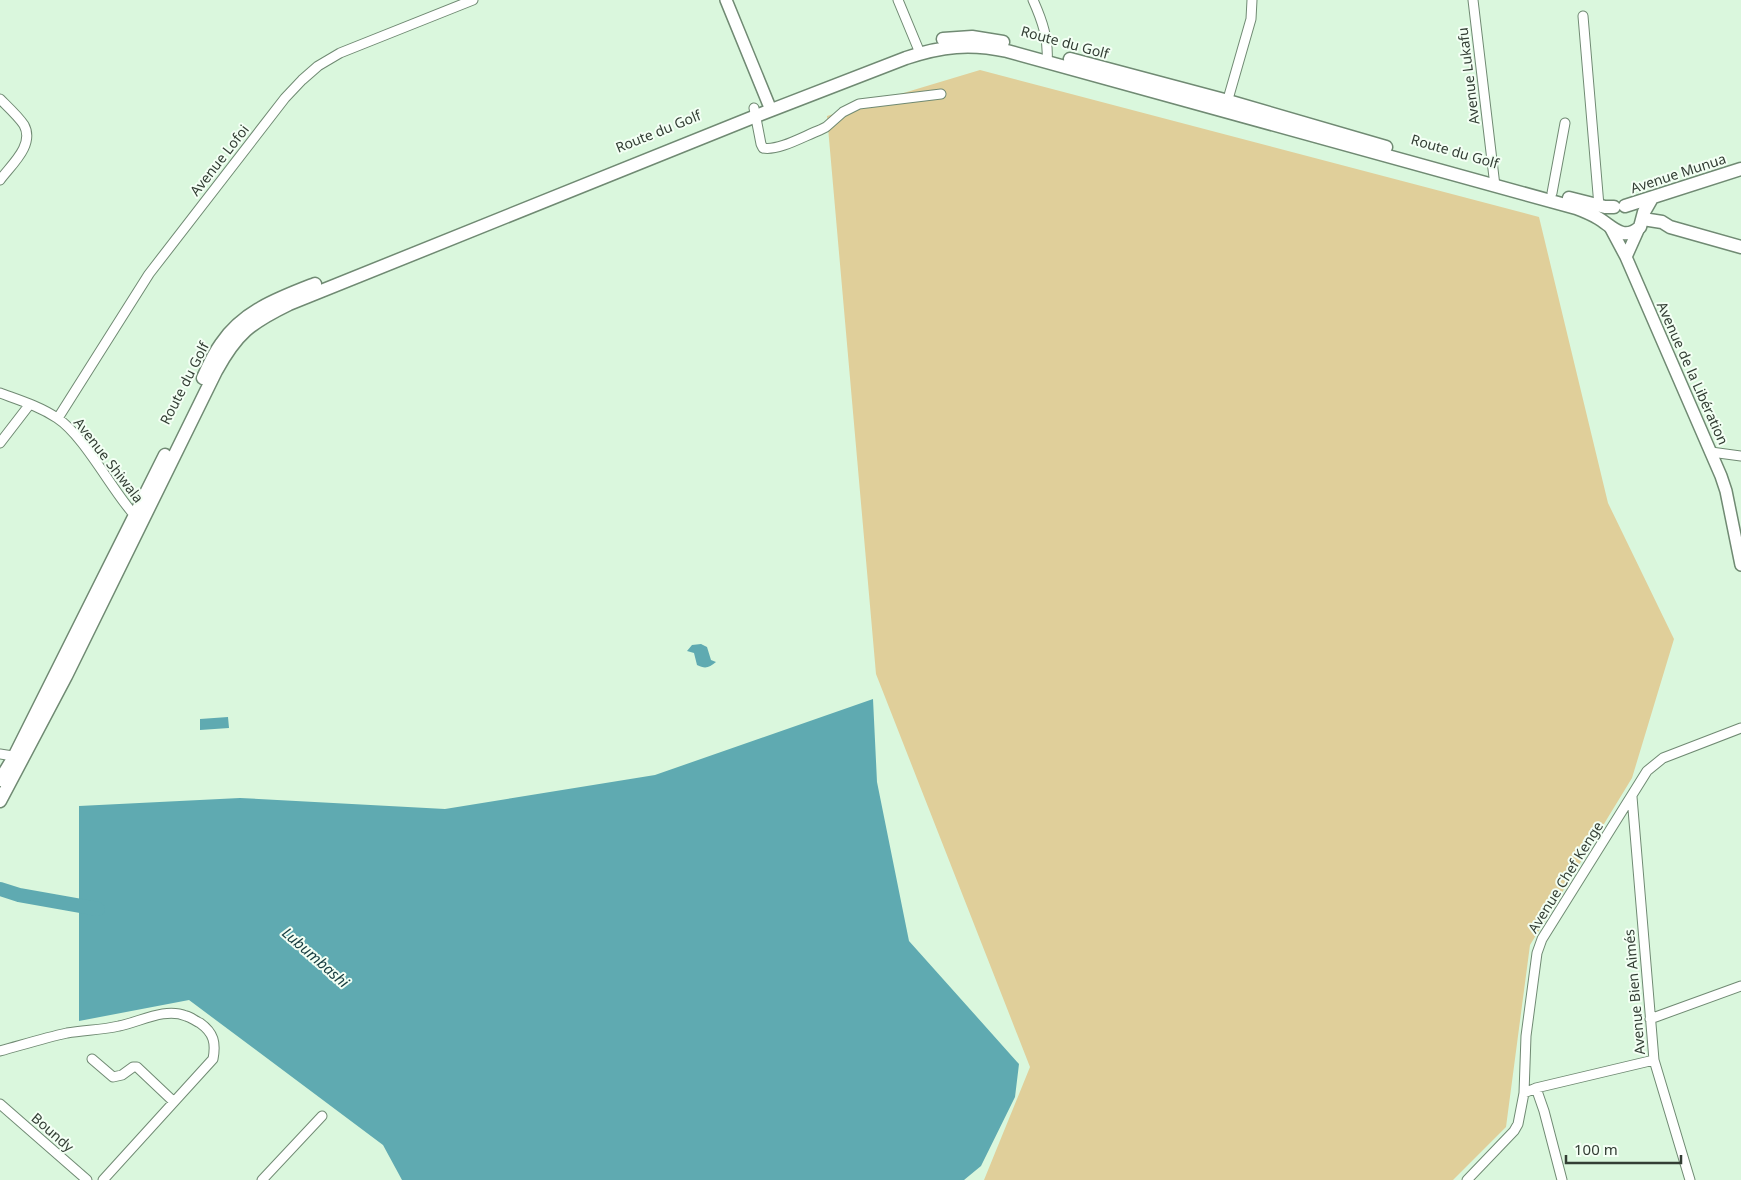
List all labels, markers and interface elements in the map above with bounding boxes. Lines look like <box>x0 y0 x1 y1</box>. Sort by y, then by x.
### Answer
street label: Route du Golf <box>1019 21 1112 63</box>
street label: Avenue Lukafu <box>1453 26 1483 126</box>
street label: Route du Golf <box>613 105 705 157</box>
street label: Avenue Lofoi <box>185 120 253 200</box>
street label: Route du Golf <box>1409 129 1502 173</box>
street label: Avenue Munua <box>1628 149 1728 197</box>
street label: Avenue de la Libération <box>1653 298 1733 448</box>
street label: Route du Golf <box>155 337 214 428</box>
street label: Avenue Shiwala <box>70 414 148 506</box>
street label: Avenue Chef Kenge <box>1523 817 1607 936</box>
water label: Lubumbashi <box>278 922 355 992</box>
street label: Avenue Bien Aimés <box>1619 928 1649 1056</box>
street label: Boundy <box>28 1108 79 1156</box>
scale bar <box>1566 1132 1681 1164</box>
text: 100 m <box>1574 1139 1618 1159</box>

